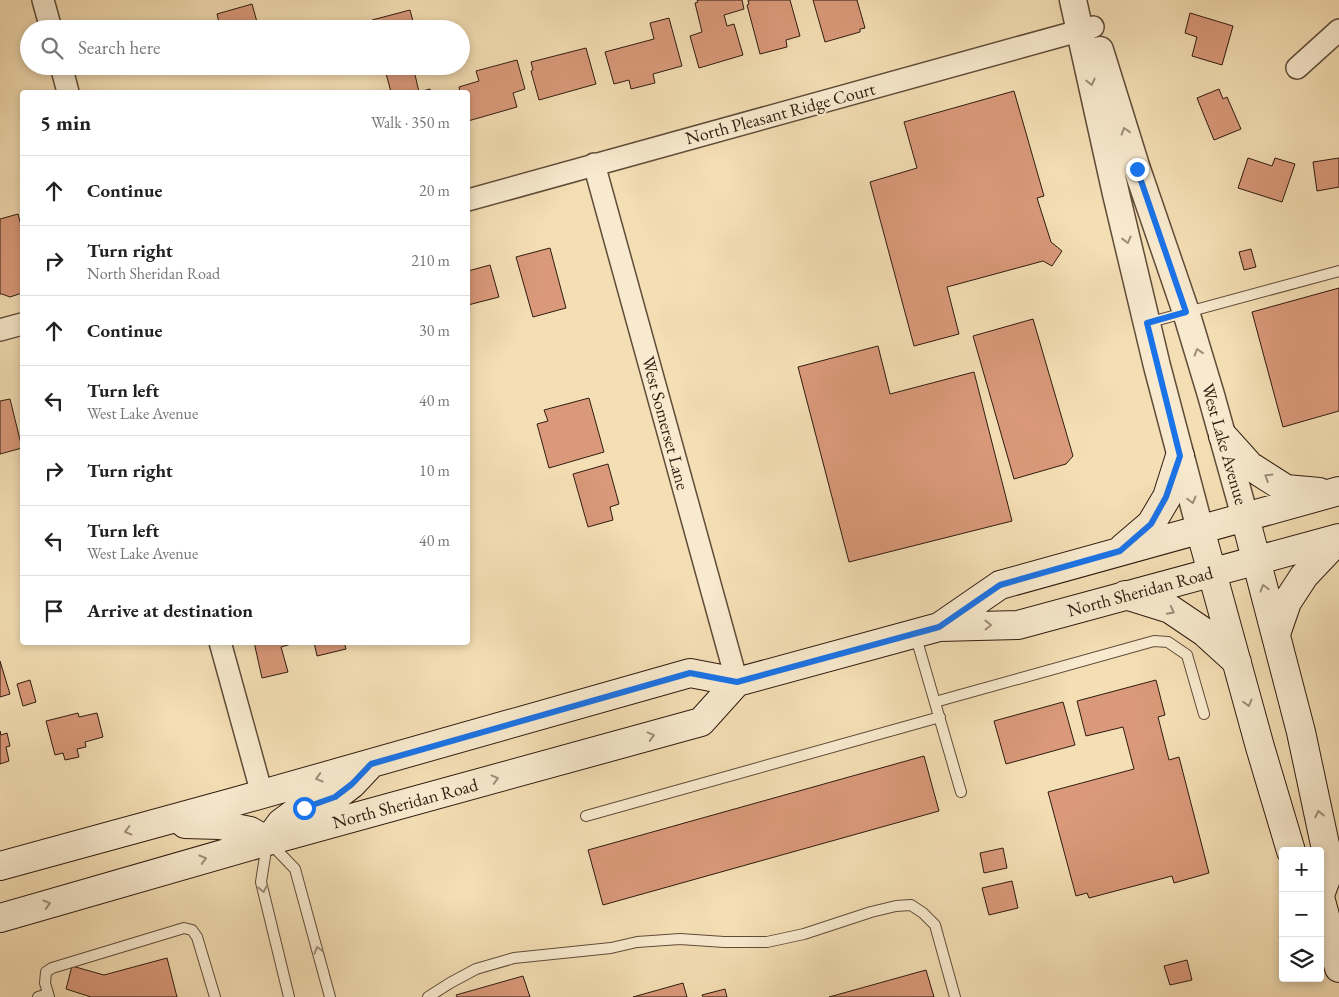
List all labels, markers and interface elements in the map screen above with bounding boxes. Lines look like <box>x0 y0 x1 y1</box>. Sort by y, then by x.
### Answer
search box <box>20 20 470 75</box>
icon: search <box>38 34 66 62</box>
text: Search here <box>78 35 160 60</box>
street label: North Pleasant Ridge Court <box>683 76 878 149</box>
one-way arrow <box>1085 77 1096 86</box>
text: 5 min <box>40 109 91 136</box>
text: Walk · 350 m <box>371 112 450 133</box>
one-way arrow <box>1121 128 1131 136</box>
route end <box>1126 158 1149 181</box>
icon: ahead <box>40 177 68 205</box>
text: Continue <box>87 178 162 203</box>
text: 20 m <box>419 180 450 201</box>
one-way arrow <box>1121 236 1132 245</box>
text: Turn right <box>87 238 173 263</box>
icon: right <box>40 247 68 275</box>
text: 210 m <box>411 250 450 271</box>
text: North Sheridan Road <box>87 263 220 284</box>
icon: ahead <box>40 317 68 345</box>
text: Continue <box>87 318 162 343</box>
text: 30 m <box>419 320 450 341</box>
one-way arrow <box>1194 348 1204 357</box>
street label: West Somerset Lane <box>637 354 695 492</box>
text: Turn left <box>87 378 159 403</box>
street label: West Lake Avenue <box>1197 381 1253 507</box>
icon: left <box>40 387 68 415</box>
text: 40 m <box>419 390 450 411</box>
text: West Lake Avenue <box>87 403 198 424</box>
icon: right <box>40 457 68 485</box>
text: Turn right <box>87 458 173 483</box>
text: 10 m <box>419 460 450 481</box>
one-way arrow <box>1264 474 1273 483</box>
one-way arrow <box>1186 495 1197 504</box>
text: Turn left <box>87 518 159 543</box>
icon: left <box>40 527 68 555</box>
text: 40 m <box>419 530 450 551</box>
text: West Lake Avenue <box>87 543 198 564</box>
street label: North Sheridan Road <box>1065 560 1216 622</box>
one-way arrow <box>1260 585 1270 593</box>
icon: arrive <box>40 597 68 625</box>
text: Arrive at destination <box>87 598 253 623</box>
one-way arrow <box>1166 605 1175 615</box>
one-way arrow <box>984 620 992 631</box>
one-way arrow <box>1242 698 1253 707</box>
one-way arrow <box>647 731 655 741</box>
street label: North Sheridan Road <box>330 772 481 834</box>
one-way arrow <box>315 773 323 783</box>
one-way arrow <box>490 774 498 784</box>
route start <box>293 797 316 820</box>
one-way arrow <box>1314 810 1325 819</box>
one-way arrow <box>125 826 133 836</box>
map controls <box>1279 847 1324 982</box>
button: + <box>1279 847 1324 892</box>
one-way arrow <box>198 855 207 865</box>
one-way arrow <box>257 884 268 893</box>
button: − <box>1279 892 1324 937</box>
one-way arrow <box>42 900 50 910</box>
button: layers <box>1279 937 1324 982</box>
one-way arrow <box>313 946 324 954</box>

